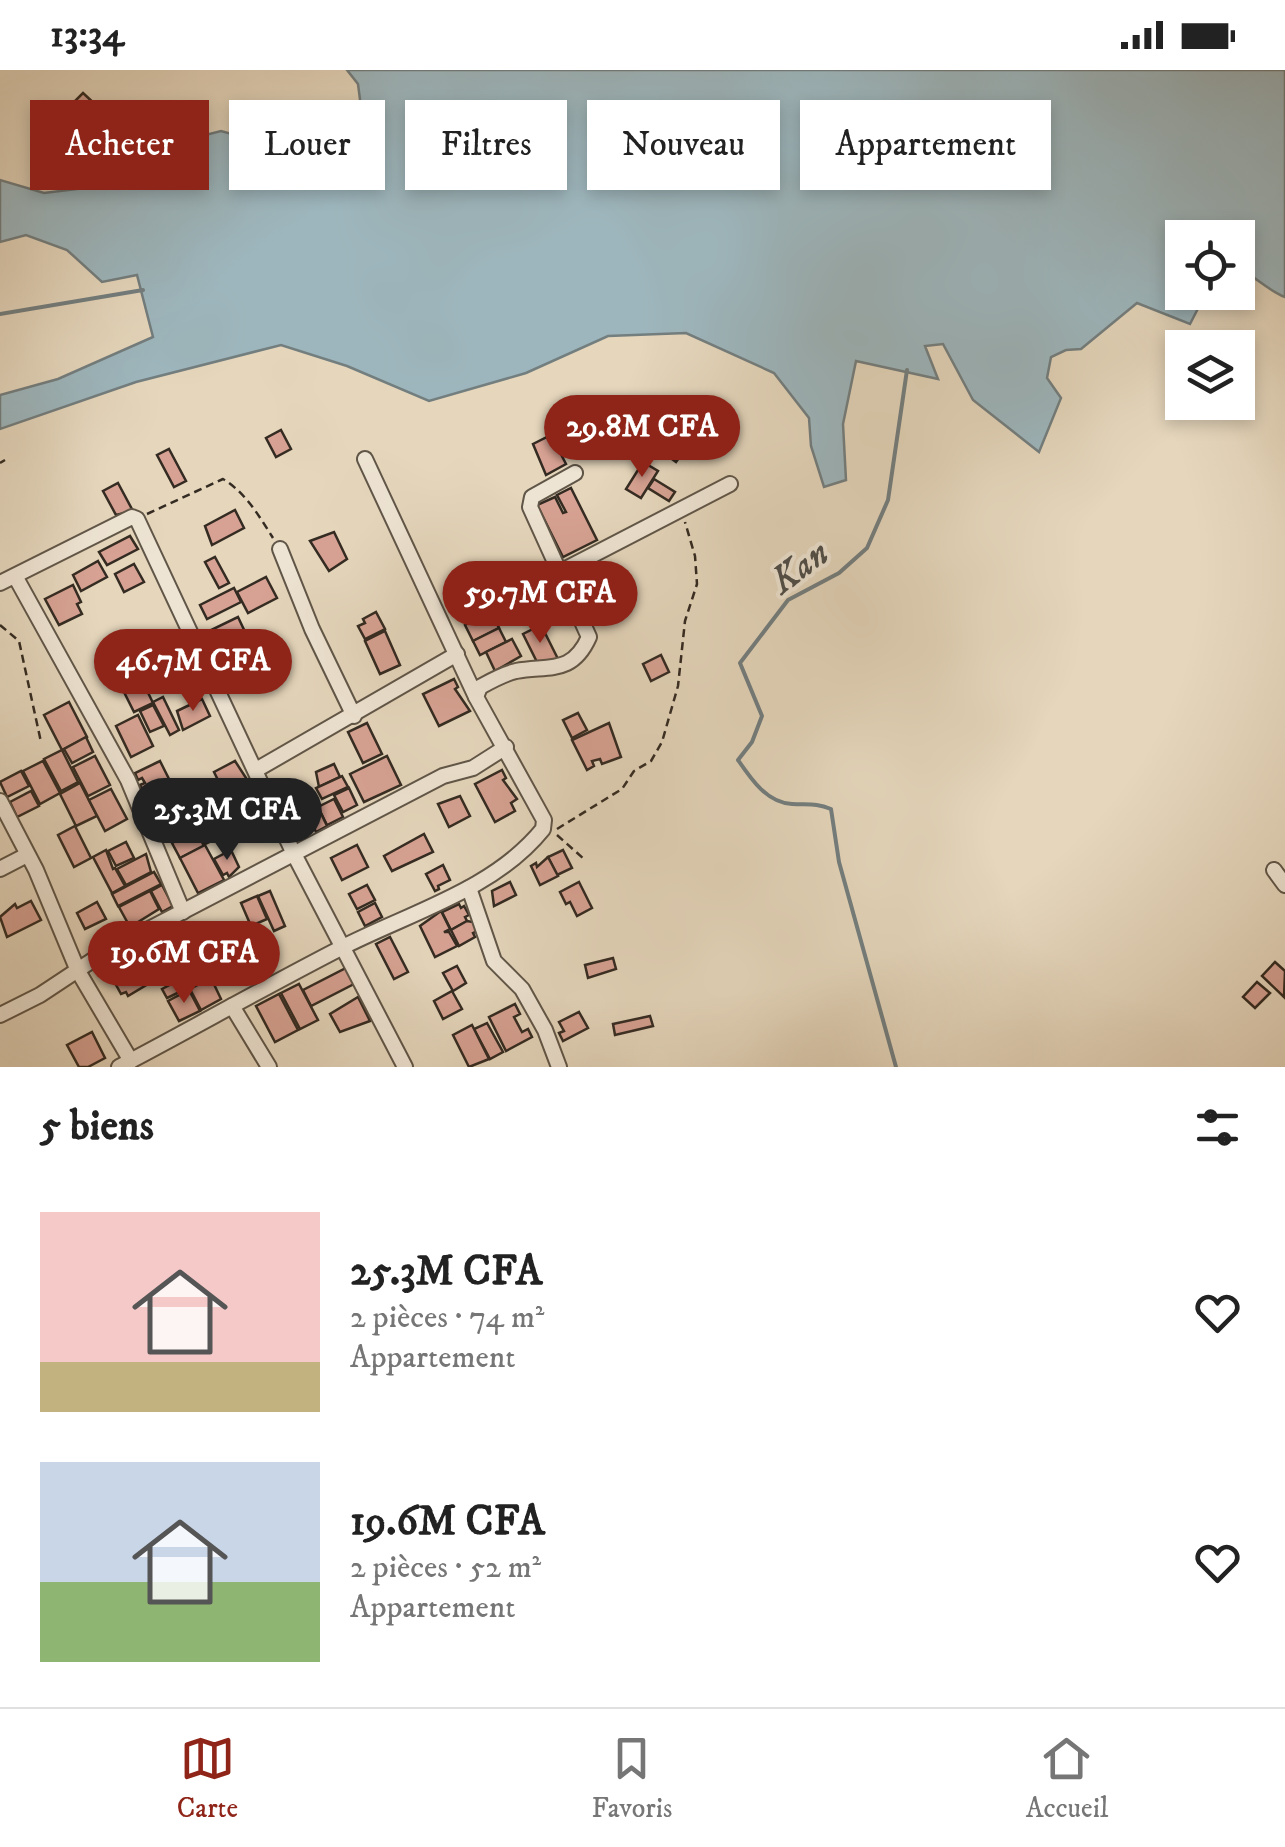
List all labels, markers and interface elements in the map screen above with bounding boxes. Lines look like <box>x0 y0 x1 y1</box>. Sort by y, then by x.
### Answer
text: 13:34 <box>50 11 124 59</box>
chip: Acheter <box>30 100 209 190</box>
chip: Louer <box>229 100 385 190</box>
chip: Filtres <box>405 100 567 190</box>
chip: Nouveau <box>587 100 780 190</box>
chip: Appartement <box>800 100 1051 190</box>
map controls <box>1165 220 1255 420</box>
button: locate <box>1165 220 1255 310</box>
button: layers <box>1165 330 1255 420</box>
pin: 29.8M CFA <box>528 395 756 480</box>
text: 29.8M CFA <box>566 407 718 447</box>
water label: Kan <box>759 530 839 606</box>
pin: 59.7M CFA <box>426 561 654 646</box>
text: 59.7M CFA <box>465 573 615 613</box>
pin: 46.7M CFA <box>79 629 307 714</box>
text: 46.7M CFA <box>116 641 270 681</box>
pin: 25.3M CFA <box>113 778 341 863</box>
text: 25.3M CFA <box>154 790 300 830</box>
pin: 19.6M CFA <box>70 921 298 1006</box>
text: 19.6M CFA <box>110 933 258 973</box>
icon: filters <box>1190 1100 1245 1155</box>
text: 5 biens <box>40 1101 154 1153</box>
text: 25.3M CFA <box>350 1246 542 1298</box>
icon: home <box>120 1252 240 1372</box>
icon: heart <box>1190 1285 1245 1340</box>
text: 2 pièces · 74 m² <box>350 1298 544 1338</box>
text: Appartement <box>350 1338 515 1378</box>
text: 19.6M CFA <box>350 1496 545 1548</box>
icon: home <box>120 1502 240 1622</box>
icon: heart <box>1190 1535 1245 1590</box>
text: 2 pièces · 52 m² <box>350 1548 541 1588</box>
text: Appartement <box>350 1588 515 1628</box>
tab: Carte <box>177 1731 238 1826</box>
tab: Favoris <box>591 1731 672 1826</box>
tab: Accueil <box>1026 1731 1108 1826</box>

